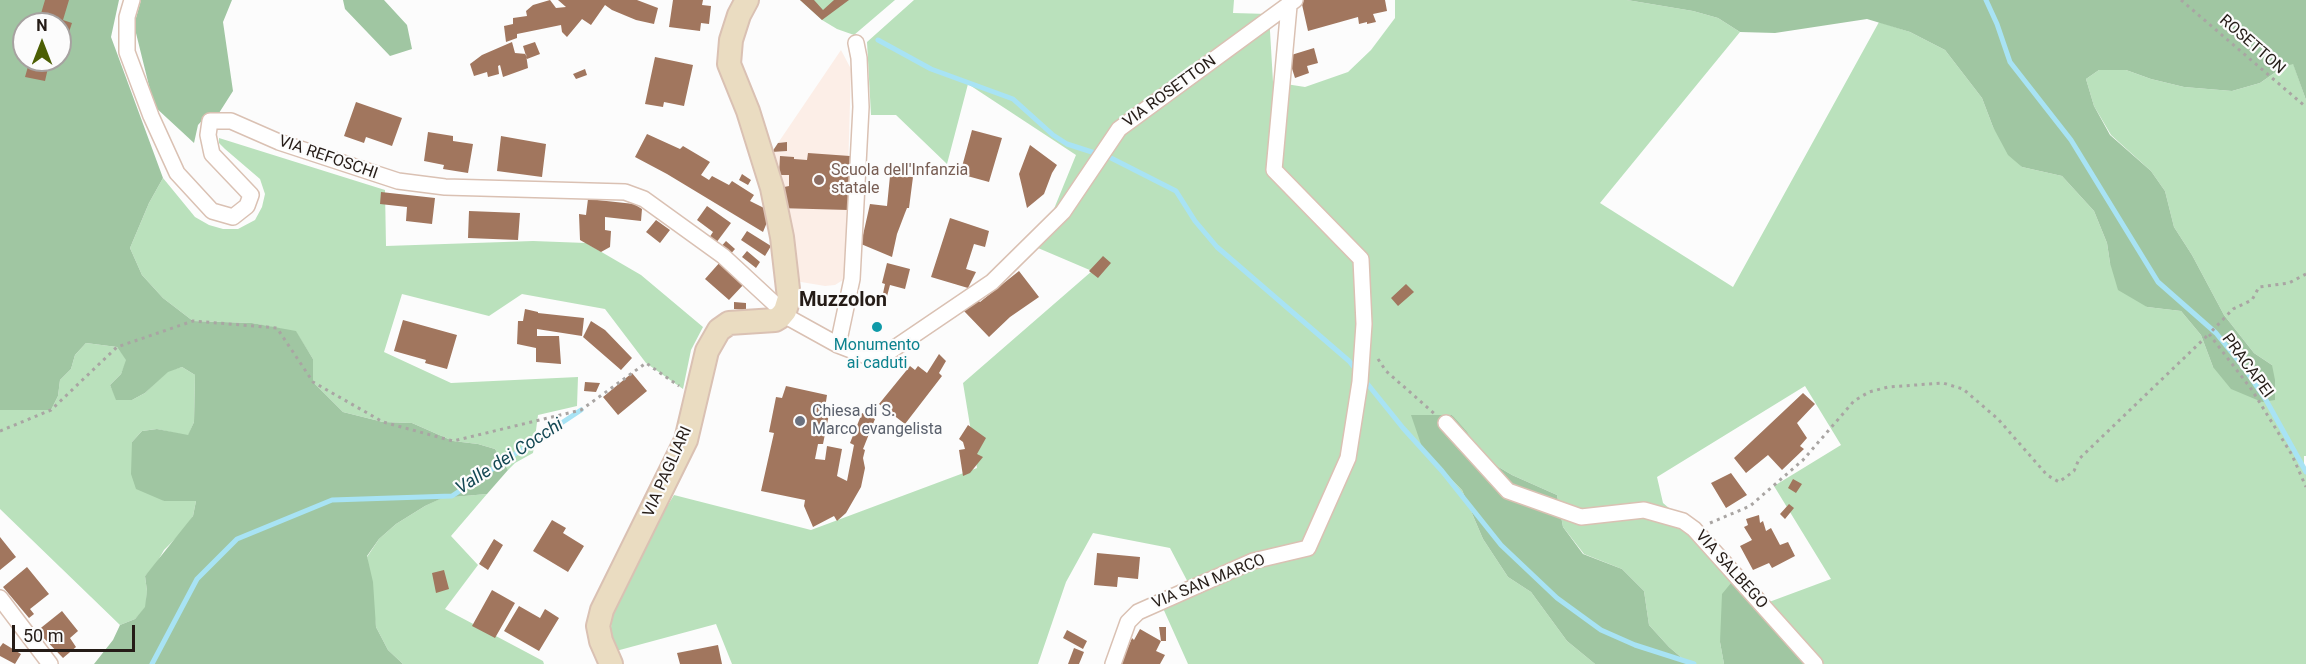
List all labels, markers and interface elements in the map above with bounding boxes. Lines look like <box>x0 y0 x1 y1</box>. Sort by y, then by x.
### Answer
street label: ROSETTON <box>2215 11 2289 79</box>
north arrow <box>12 12 72 72</box>
text: N <box>36 16 48 35</box>
street label: VIA ROSETTON <box>1120 52 1220 132</box>
street label: VIA REFOSCHI <box>276 132 380 184</box>
place label: Scuola dell'Infanzia statale <box>831 161 968 199</box>
marker: Scuola dell'Infanzia statale <box>812 173 826 187</box>
district label: Muzzolon <box>799 289 887 313</box>
marker: Monumento ai caduti <box>870 320 884 334</box>
street label: PRACAPEI <box>2217 330 2277 402</box>
place label: Monumento ai caduti <box>834 336 920 374</box>
place label: Chiesa di S. Marco evangelista <box>812 402 942 440</box>
water label: Valle dei Cocchi <box>452 414 568 500</box>
marker: Chiesa di S. Marco evangelista <box>793 414 807 428</box>
street label: VIA PAGLIARI <box>639 424 697 520</box>
street label: VIA SALBEGO <box>1691 527 1771 613</box>
street label: VIA SAN MARCO <box>1150 551 1268 613</box>
scale bar <box>15 613 138 651</box>
text: 50 m <box>23 625 63 646</box>

